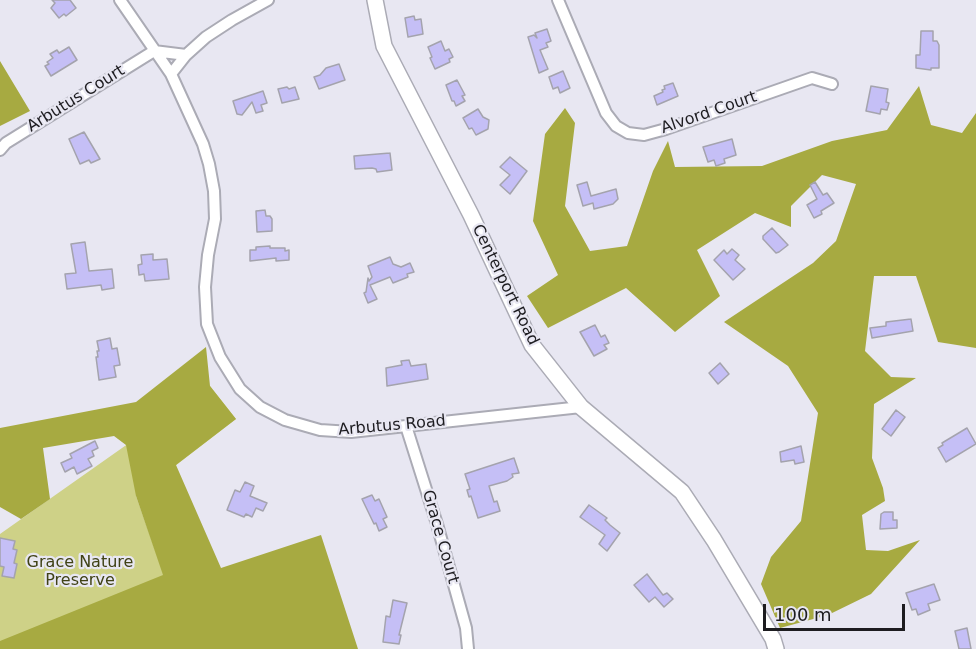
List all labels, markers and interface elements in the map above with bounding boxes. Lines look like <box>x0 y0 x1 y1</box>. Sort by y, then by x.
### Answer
street label: Arbutus Court <box>24 61 128 137</box>
street label: Alvord Court <box>659 88 759 138</box>
street label: Centerport Road <box>467 222 543 348</box>
street label: Arbutus Road <box>337 412 447 440</box>
street label: Grace Court <box>417 488 463 586</box>
park label: Grace Nature Preserve <box>27 553 133 591</box>
scale bar <box>766 592 908 630</box>
text: 100 m <box>774 604 832 625</box>

